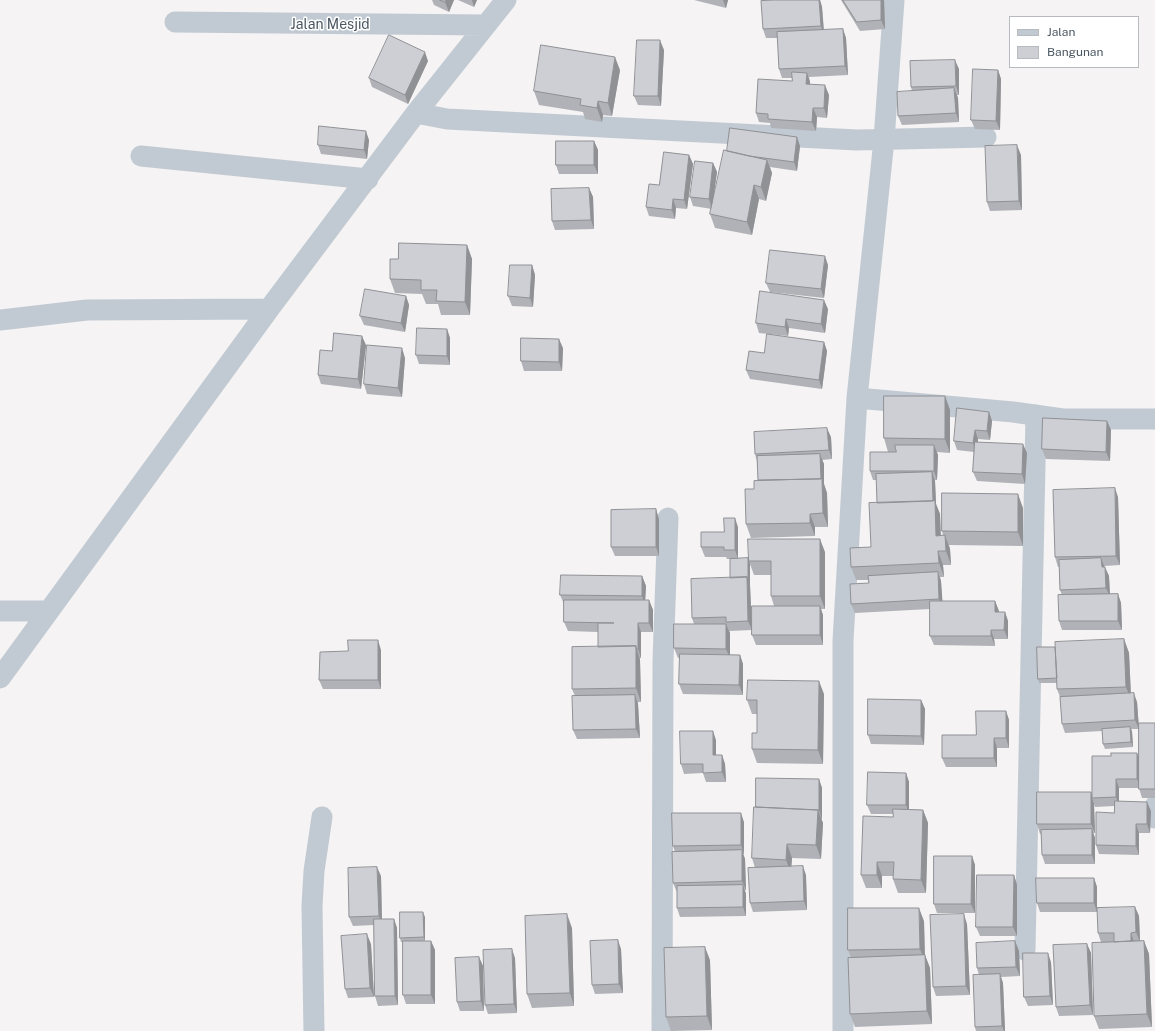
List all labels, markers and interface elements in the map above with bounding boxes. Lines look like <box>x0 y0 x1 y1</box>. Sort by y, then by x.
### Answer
legend <box>1009 16 1139 68</box>
street label: Jalan Mesjid <box>290 17 370 33</box>
text: Jalan <box>1047 25 1075 39</box>
text: Bangunan <box>1047 45 1103 59</box>

